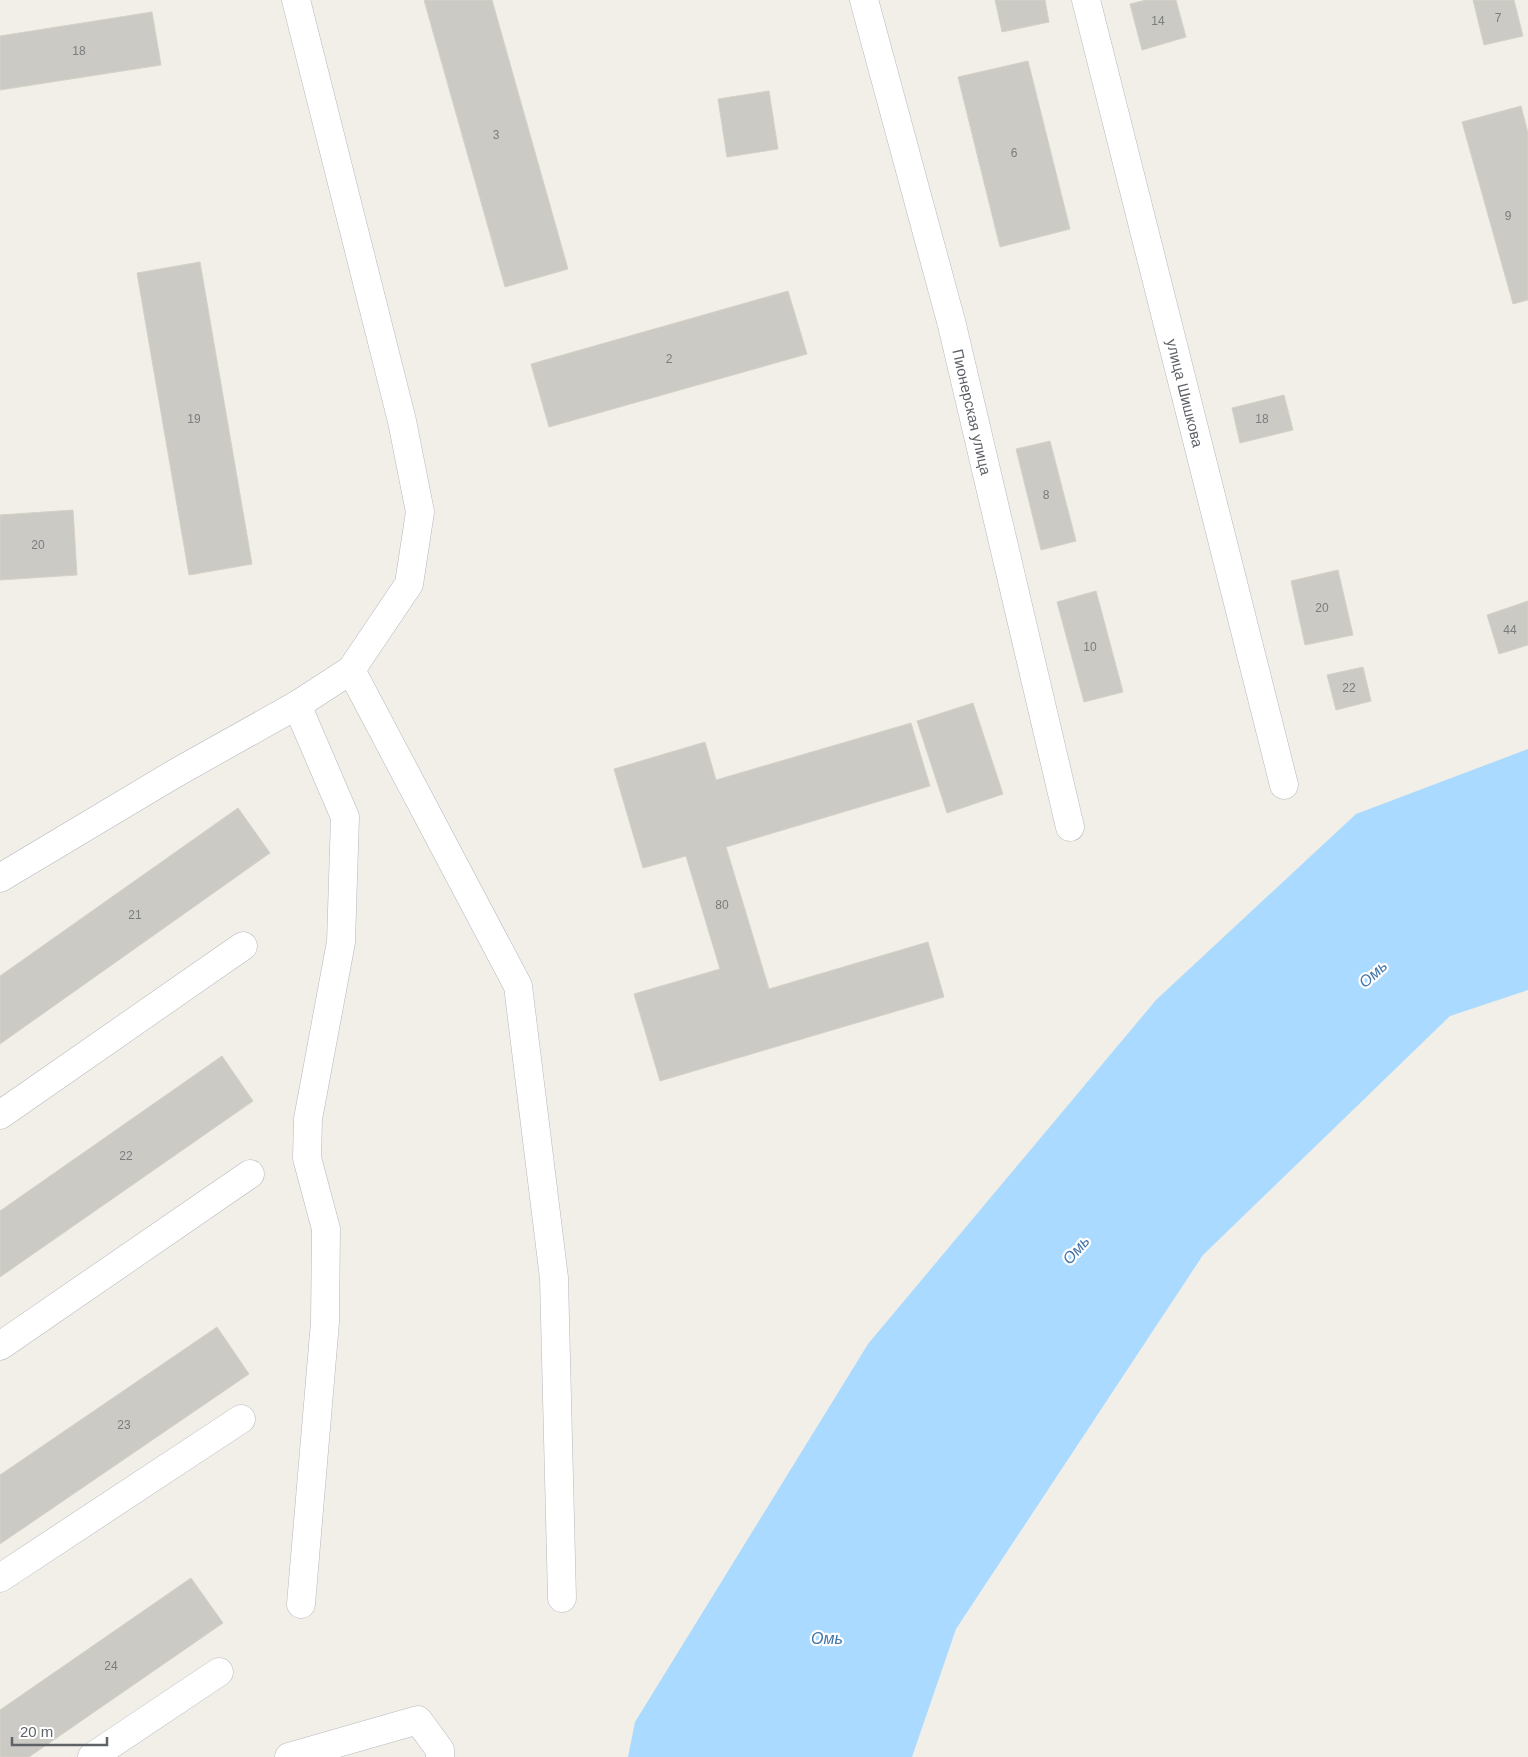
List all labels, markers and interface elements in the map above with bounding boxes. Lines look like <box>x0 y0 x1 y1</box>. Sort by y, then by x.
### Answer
house number: 7 <box>1495 11 1502 25</box>
house number: 14 <box>1151 14 1165 28</box>
house number: 18 <box>72 44 86 58</box>
house number: 3 <box>493 128 500 142</box>
house number: 6 <box>1011 146 1018 160</box>
house number: 9 <box>1505 209 1512 223</box>
street label: улица Шишкова <box>1163 337 1207 449</box>
street label: Пионерская улица <box>949 347 995 477</box>
house number: 2 <box>666 352 673 366</box>
house number: 19 <box>187 412 201 426</box>
house number: 18 <box>1255 412 1269 426</box>
house number: 8 <box>1043 488 1050 502</box>
house number: 20 <box>31 538 45 552</box>
house number: 20 <box>1315 601 1329 615</box>
house number: 44 <box>1503 623 1517 637</box>
house number: 10 <box>1083 640 1097 654</box>
house number: 22 <box>1342 681 1356 695</box>
house number: 80 <box>715 898 729 912</box>
house number: 21 <box>128 908 142 922</box>
water label: Омь <box>1356 957 1390 991</box>
house number: 22 <box>119 1149 133 1163</box>
water label: Омь <box>1059 1232 1093 1268</box>
house number: 23 <box>117 1418 131 1432</box>
water label: Омь <box>811 1630 843 1647</box>
house number: 24 <box>104 1659 118 1673</box>
scale bar <box>12 1714 108 1746</box>
text: 20 m <box>20 1723 53 1740</box>

